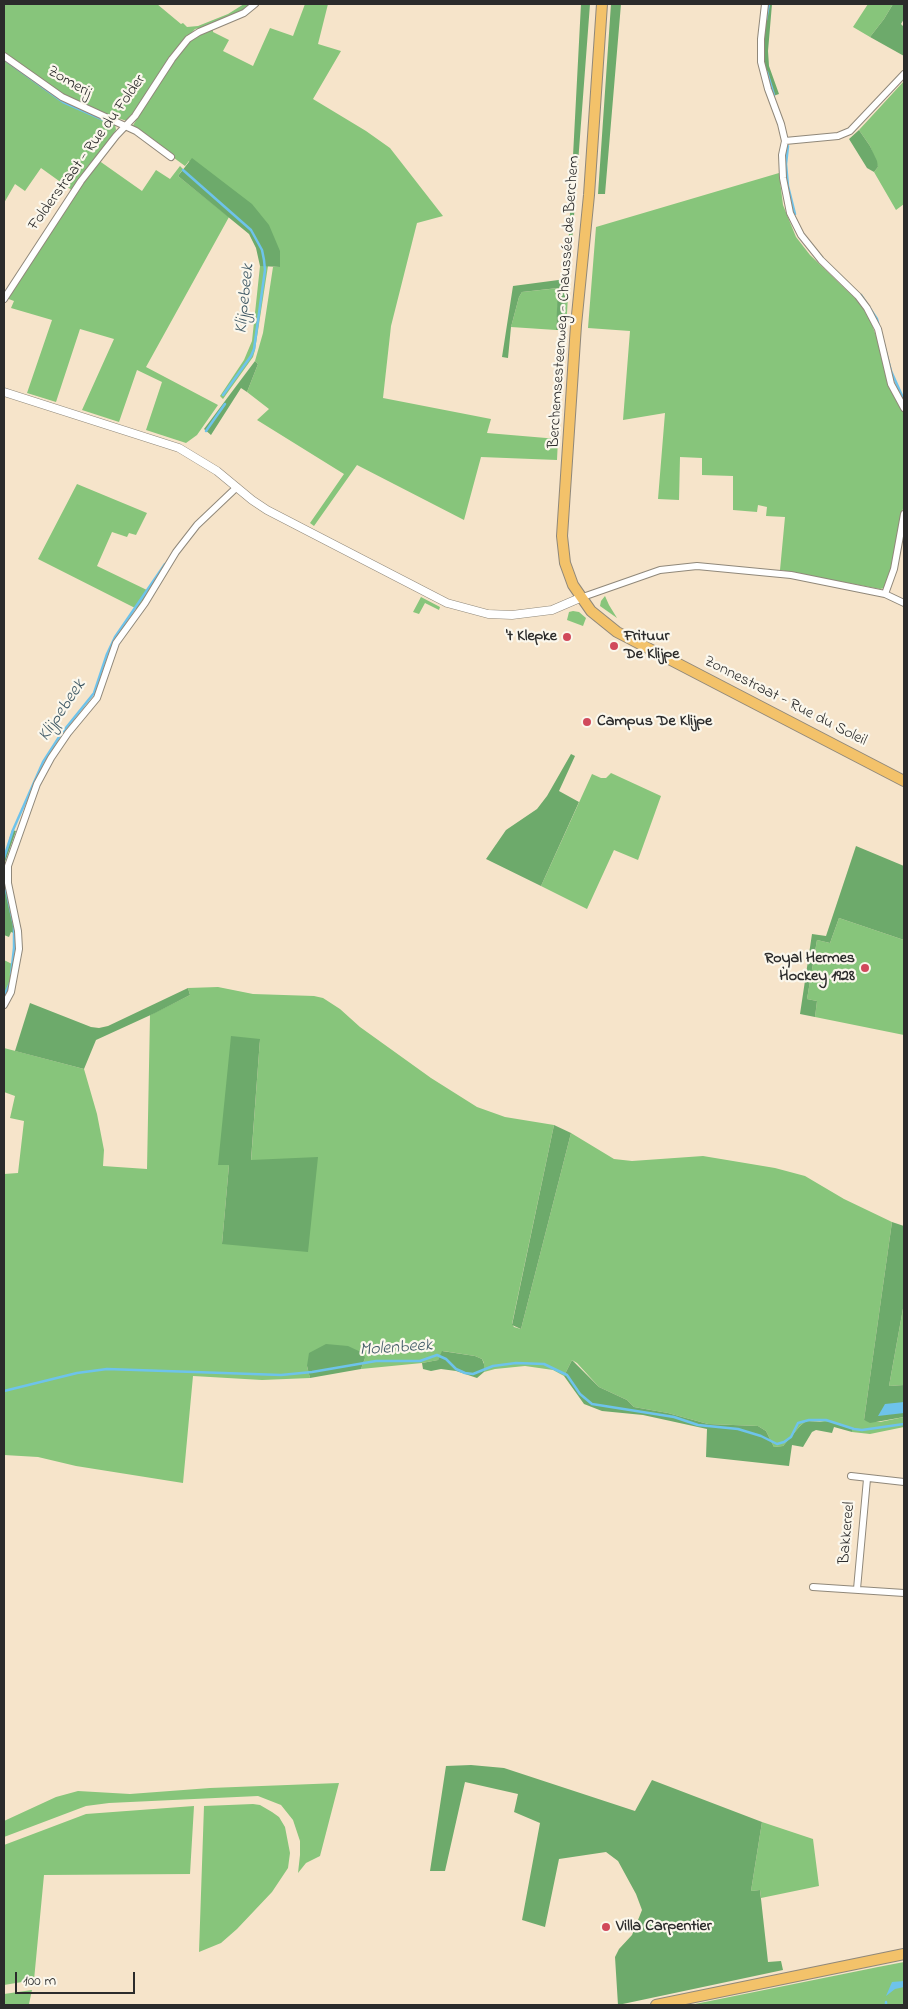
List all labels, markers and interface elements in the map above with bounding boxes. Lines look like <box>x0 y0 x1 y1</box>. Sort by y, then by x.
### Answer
street label: Zomerij <box>43 63 95 103</box>
street label: Folderstraat - Rue du Folder <box>25 72 151 234</box>
street label: Berchemsesteenweg - Chaussée de Berchem <box>545 155 585 449</box>
water label: Klijpebeek <box>232 263 260 335</box>
place label: 't Klepke <box>506 627 557 647</box>
place label: Frituur De Klijpe <box>624 627 679 665</box>
marker: 't Klepke <box>561 631 573 643</box>
marker: Frituur De Klijpe <box>608 640 620 652</box>
street label: Zonnestraat - Rue du Soleil <box>700 653 870 751</box>
water label: Klijpebeek <box>34 676 92 746</box>
place label: Campus De Klijpe <box>597 712 712 732</box>
marker: Campus De Klijpe <box>581 716 593 728</box>
place label: Royal Hermes Hockey 1928 <box>764 949 855 987</box>
marker: Royal Hermes Hockey 1928 <box>859 962 871 974</box>
water label: Molenbeek <box>359 1336 433 1362</box>
street label: Bakkereel <box>836 1501 860 1565</box>
place label: Villa Carpentier <box>616 1917 712 1937</box>
marker: Villa Carpentier <box>600 1921 612 1933</box>
scale bar <box>18 1962 138 1994</box>
text: 100 m <box>23 1970 56 1992</box>

